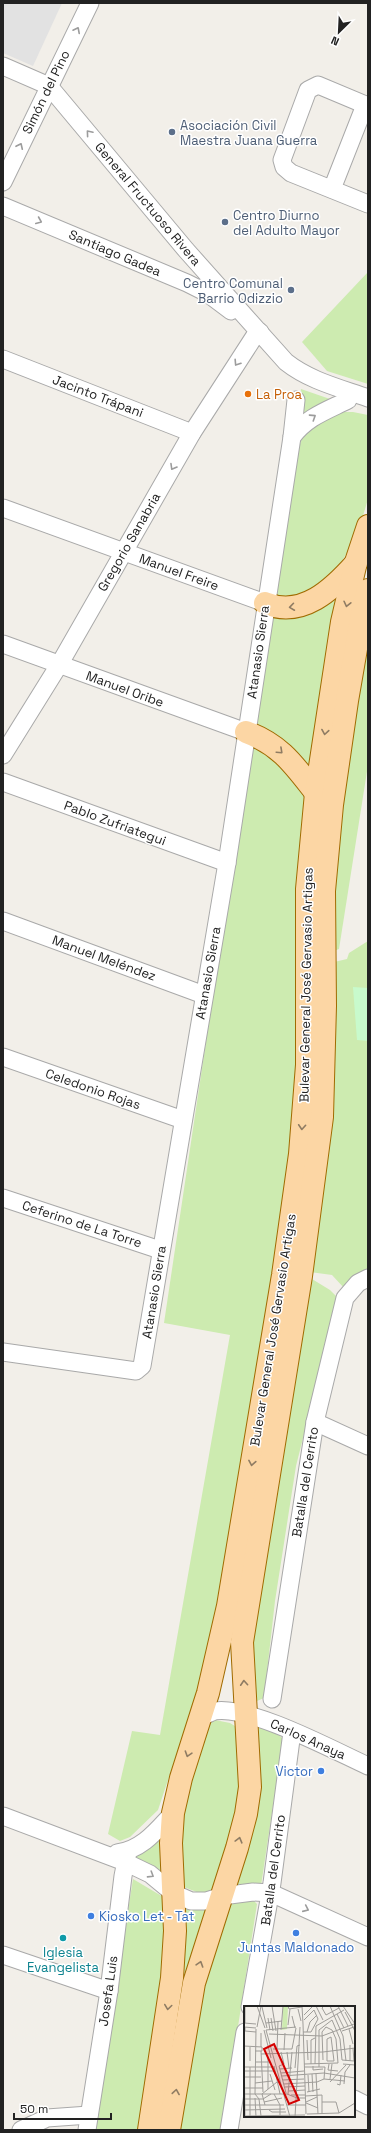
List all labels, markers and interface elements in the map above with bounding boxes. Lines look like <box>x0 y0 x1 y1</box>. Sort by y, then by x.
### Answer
north arrow <box>319 12 359 52</box>
one-way arrow <box>72 26 80 34</box>
text: N <box>329 33 341 49</box>
street label: Simón del Pino <box>18 47 74 137</box>
place label: Asociación Civil Maestra Juana Guerra <box>180 117 318 149</box>
marker: Asociación Civil Maestra Juana Guerra <box>167 127 177 137</box>
one-way arrow <box>86 130 93 137</box>
street label: General Fructuoso Rivera <box>91 139 205 270</box>
one-way arrow <box>15 143 23 151</box>
place label: Centro Diurno del Adulto Mayor <box>233 207 340 239</box>
one-way arrow <box>35 217 42 225</box>
marker: Centro Diurno del Adulto Mayor <box>220 217 230 227</box>
street label: Santiago Gadea <box>66 226 164 280</box>
place label: Centro Comunal Barrio Odizzio <box>183 275 283 307</box>
marker: Centro Comunal Barrio Odizzio <box>286 285 296 295</box>
one-way arrow <box>234 359 242 366</box>
street label: Jacinto Trápani <box>50 371 146 421</box>
place label: La Proa <box>256 386 302 403</box>
marker: La Proa <box>243 389 253 399</box>
one-way arrow <box>308 415 315 422</box>
one-way arrow <box>170 463 177 470</box>
street label: Gregorio Sanabria <box>94 489 165 595</box>
street label: Manuel Freire <box>137 550 221 594</box>
one-way arrow <box>343 601 351 607</box>
one-way arrow <box>289 602 295 611</box>
street label: Atanasio Sierra <box>243 604 273 700</box>
street label: Manuel Oribe <box>84 667 166 711</box>
one-way arrow <box>321 729 330 735</box>
one-way arrow <box>275 746 283 754</box>
street label: Pablo Zufriategui <box>62 797 168 849</box>
street label: Bulevar General José Gervasio Artigas <box>295 867 317 1103</box>
street label: Atanasio Sierra <box>191 925 225 1021</box>
street label: Manuel Meléndez <box>50 931 158 985</box>
street label: Celedonio Rojas <box>43 1065 143 1113</box>
one-way arrow <box>298 1124 307 1130</box>
street label: Ceferino de La Torre <box>20 1197 144 1251</box>
street label: Bulevar General José Gervasio Artigas <box>246 1212 300 1447</box>
street label: Atanasio Sierra <box>138 1244 170 1340</box>
street label: Batalla del Cerrito <box>288 1426 322 1538</box>
one-way arrow <box>248 1460 257 1466</box>
one-way arrow <box>240 1680 249 1686</box>
street label: Carlos Anaya <box>268 1715 349 1763</box>
one-way arrow <box>184 1750 193 1757</box>
place label: Victor <box>276 1763 313 1780</box>
marker: Victor <box>316 1766 326 1776</box>
street label: Batalla del Cerrito <box>257 1814 289 1926</box>
one-way arrow <box>234 1837 243 1844</box>
one-way arrow <box>147 1870 154 1878</box>
one-way arrow <box>302 1904 309 1912</box>
place label: Kiosko Let - Tat <box>99 1908 195 1925</box>
marker: Kiosko Let - Tat <box>86 1911 96 1921</box>
marker: Juntas Maldonado <box>291 1928 301 1938</box>
marker: Iglesia Evangelista <box>58 1933 68 1943</box>
place label: Juntas Maldonado <box>238 1939 354 1956</box>
place label: Iglesia Evangelista <box>27 1944 100 1976</box>
street label: Josefa Luis <box>95 1954 121 2027</box>
one-way arrow <box>195 1961 204 1968</box>
one-way arrow <box>164 2004 173 2010</box>
inset map <box>244 2006 355 2117</box>
one-way arrow <box>171 2088 180 2095</box>
scale bar <box>14 2095 111 2121</box>
text: 50 m <box>20 2101 48 2117</box>

